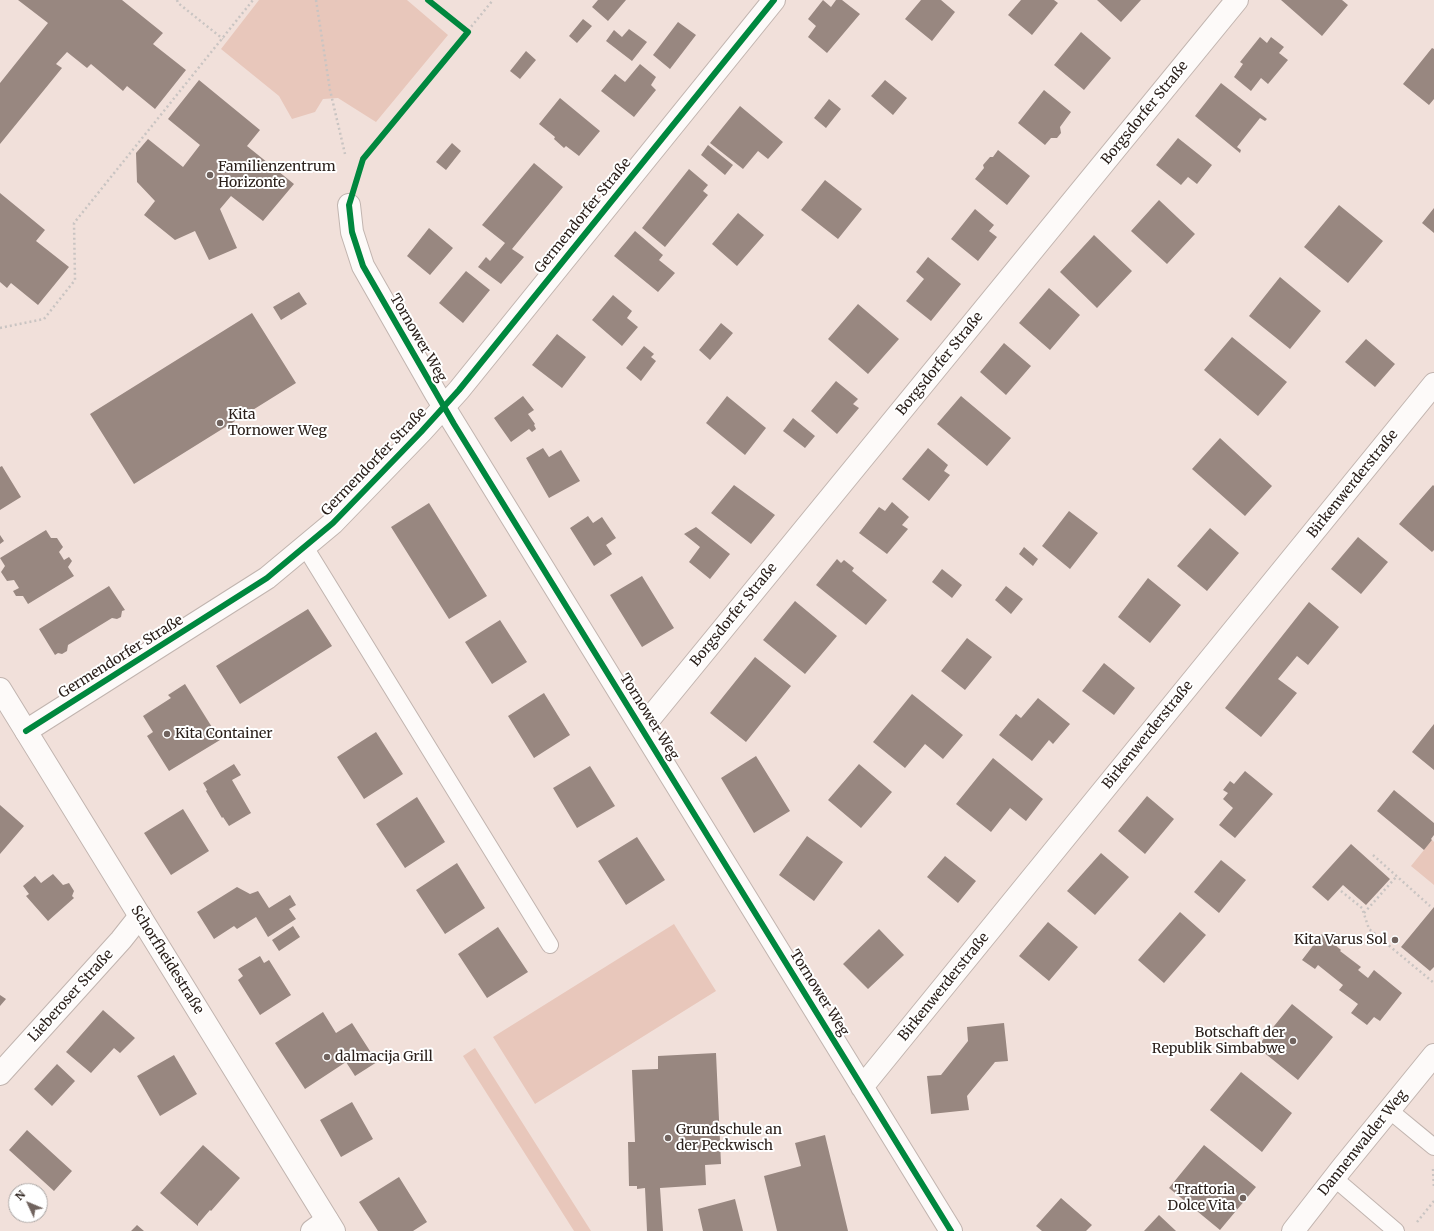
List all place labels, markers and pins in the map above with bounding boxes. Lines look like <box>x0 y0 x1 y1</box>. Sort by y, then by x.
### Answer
place label: Familienzentrum Horizonte <box>218 159 336 192</box>
marker: Familienzentrum Horizonte <box>205 170 215 180</box>
place label: Kita Tornower Weg <box>228 407 327 440</box>
marker: Kita Tornower Weg <box>215 418 225 428</box>
place label: Kita Container <box>175 726 273 742</box>
marker: Kita Container <box>162 729 172 739</box>
place label: Kita Varus Sol <box>1294 932 1387 948</box>
marker: Kita Varus Sol <box>1390 935 1400 945</box>
place label: Botschaft der Republik Simbabwe <box>1152 1025 1285 1058</box>
marker: Botschaft der Republik Simbabwe <box>1288 1036 1298 1046</box>
place label: dalmacija Grill <box>335 1049 433 1065</box>
marker: dalmacija Grill <box>322 1052 332 1062</box>
place label: Grundschule an der Peckwisch <box>676 1122 782 1154</box>
marker: Grundschule an der Peckwisch <box>663 1133 673 1143</box>
place label: Trattoria Dolce Vita <box>1168 1182 1235 1214</box>
marker: Trattoria Dolce Vita <box>1238 1193 1248 1203</box>

